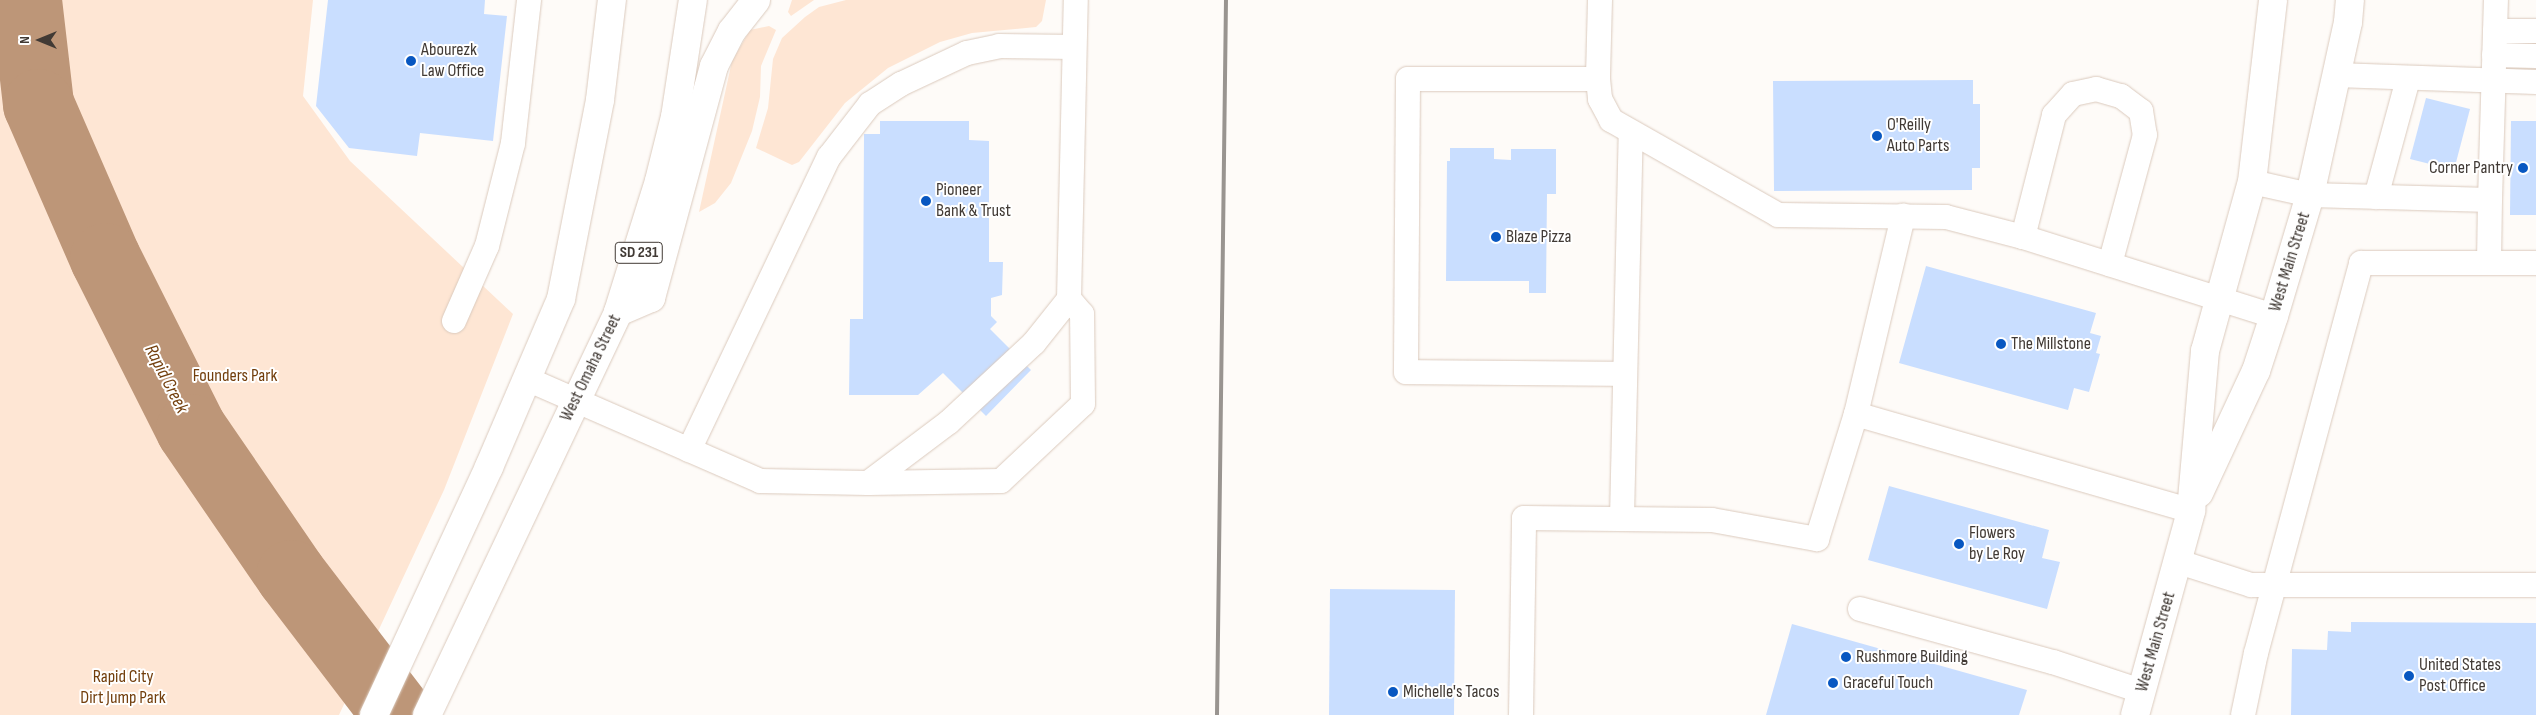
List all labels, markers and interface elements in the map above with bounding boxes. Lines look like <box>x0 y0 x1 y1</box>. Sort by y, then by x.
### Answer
north arrow <box>15 15 65 65</box>
text: N <box>16 36 33 44</box>
place label: Abourezk Law Office <box>421 40 484 82</box>
marker: Abourezk Law Office <box>405 55 417 67</box>
place label: O'Reilly Auto Parts <box>1887 115 1949 158</box>
marker: O'Reilly Auto Parts <box>1871 130 1883 142</box>
place label: Corner Pantry <box>2429 157 2513 179</box>
marker: Corner Pantry <box>2517 162 2529 174</box>
place label: Pioneer Bank & Trust <box>936 180 1011 222</box>
marker: Pioneer Bank & Trust <box>920 195 932 207</box>
street label: West Main Street <box>2265 210 2315 314</box>
place label: Blaze Pizza <box>1506 226 1571 248</box>
marker: Blaze Pizza <box>1490 231 1502 243</box>
road number: SD 231 <box>614 240 664 266</box>
street label: West Omaha Street <box>556 311 626 425</box>
place label: The Millstone <box>2011 333 2091 355</box>
marker: The Millstone <box>1995 338 2007 350</box>
water label: Rapid Creek <box>139 341 193 417</box>
park label: Founders Park <box>193 365 277 387</box>
place label: Flowers by Le Roy <box>1969 523 2025 566</box>
marker: Flowers by Le Roy <box>1953 538 1965 550</box>
street label: West Main Street <box>2131 590 2181 694</box>
place label: Rushmore Building <box>1856 646 1968 668</box>
marker: Rushmore Building <box>1840 651 1852 663</box>
place label: United States Post Office <box>2419 655 2501 698</box>
park label: Rapid City Dirt Jump Park <box>80 667 166 710</box>
marker: United States Post Office <box>2403 670 2415 682</box>
place label: Graceful Touch <box>1843 672 1933 694</box>
marker: Graceful Touch <box>1827 677 1839 689</box>
place label: Michelle's Tacos <box>1403 681 1499 703</box>
marker: Michelle's Tacos <box>1387 686 1399 698</box>

